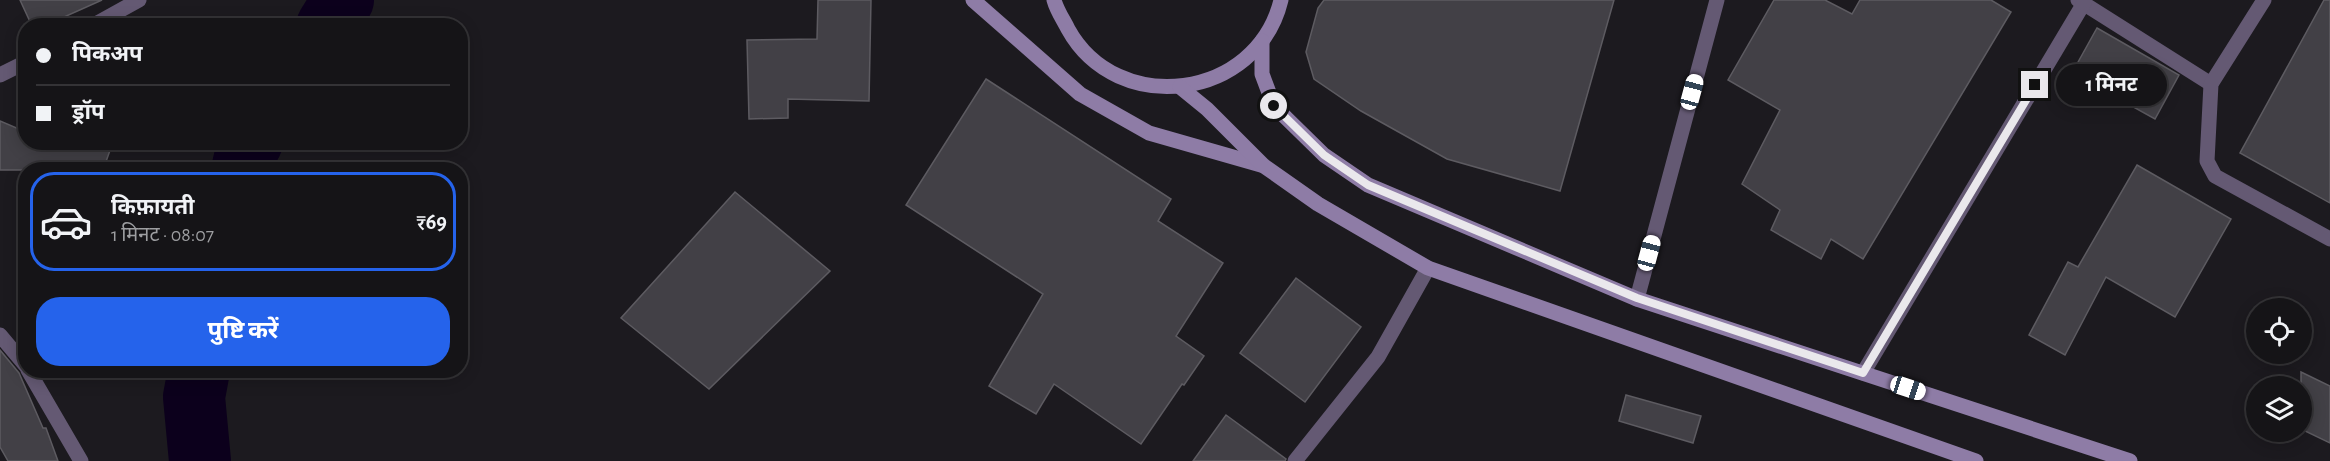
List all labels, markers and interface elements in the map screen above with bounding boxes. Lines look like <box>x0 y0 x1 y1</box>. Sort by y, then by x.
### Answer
text: पिकअप <box>72 43 143 65</box>
callout: 1 मिनट <box>2056 64 2167 106</box>
route end <box>2021 71 2048 98</box>
car <box>1679 72 1705 112</box>
text: 1 मिनट <box>2085 75 2138 95</box>
route start <box>1260 92 1287 119</box>
text: ड्रॉप <box>72 101 105 123</box>
icon: car <box>39 195 93 249</box>
text: किफ़ायती <box>111 196 195 218</box>
text: ₹69 <box>417 211 447 233</box>
text: 1 मिनट · 08:07 <box>111 225 214 245</box>
car <box>1636 233 1662 273</box>
button: पुष्टि करें <box>36 297 450 366</box>
map controls <box>2246 298 2312 442</box>
button: locate <box>2246 298 2312 364</box>
car <box>1888 374 1928 402</box>
button: layers <box>2246 376 2312 442</box>

